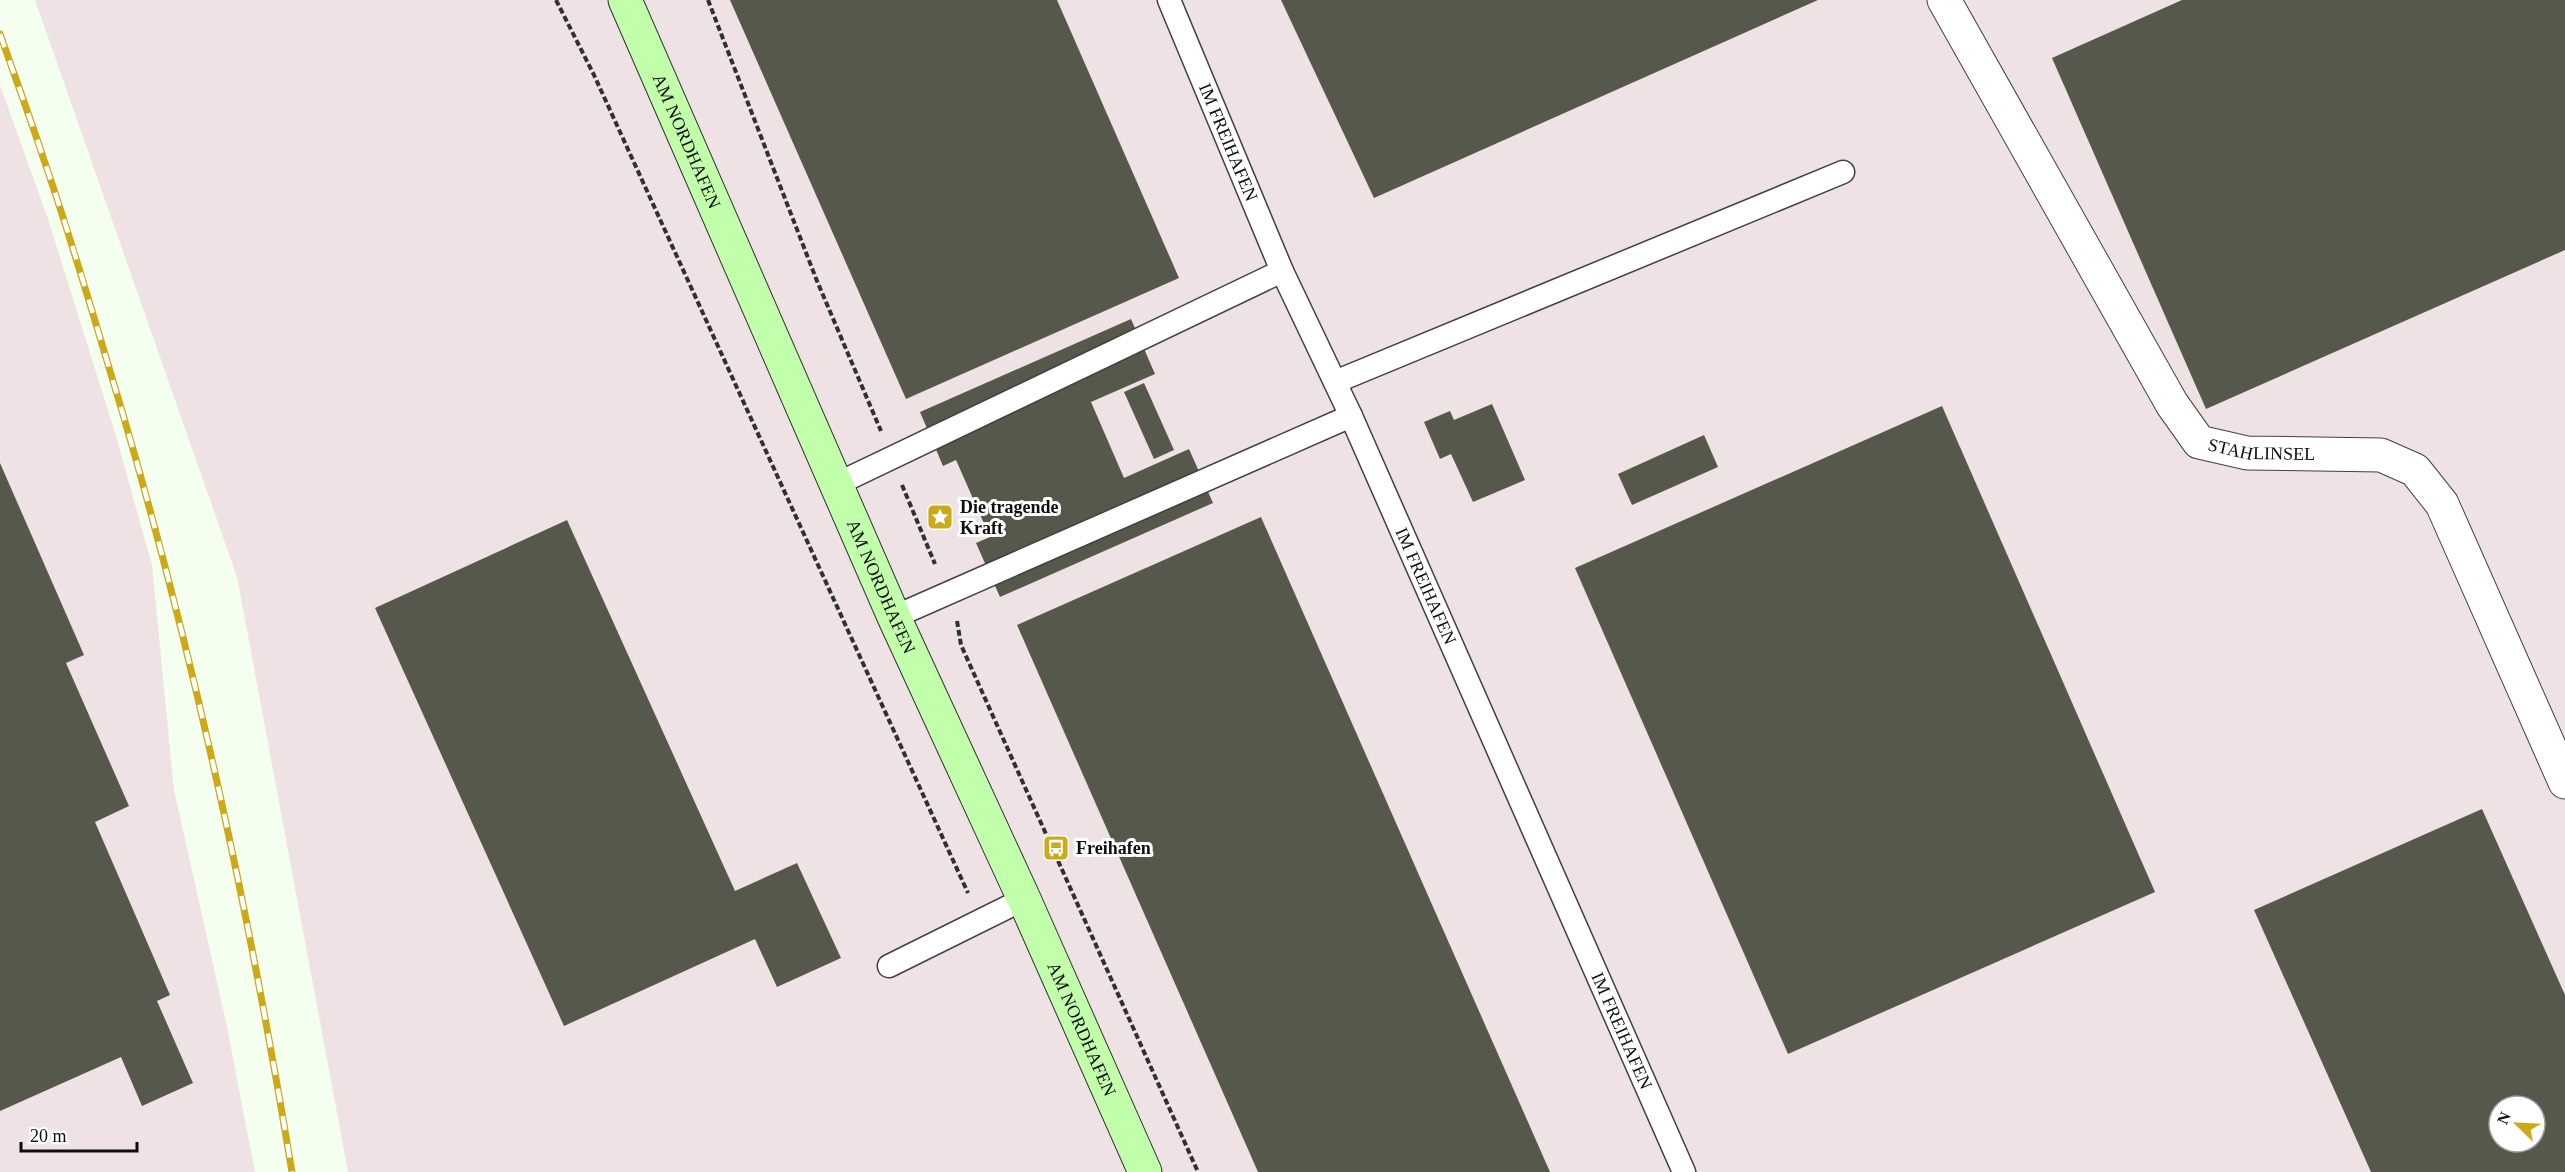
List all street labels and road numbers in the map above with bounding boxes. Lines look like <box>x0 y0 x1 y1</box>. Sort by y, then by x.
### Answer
street label: AM NORDHAFEN <box>648 71 725 211</box>
street label: IM FREIHAFEN <box>1195 80 1262 204</box>
street label: STAHLINSEL <box>2206 434 2315 464</box>
street label: AM NORDHAFEN <box>843 516 919 657</box>
street label: IM FREIHAFEN <box>1391 525 1460 648</box>
street label: AM NORDHAFEN <box>1043 959 1120 1099</box>
street label: IM FREIHAFEN <box>1587 969 1656 1092</box>

